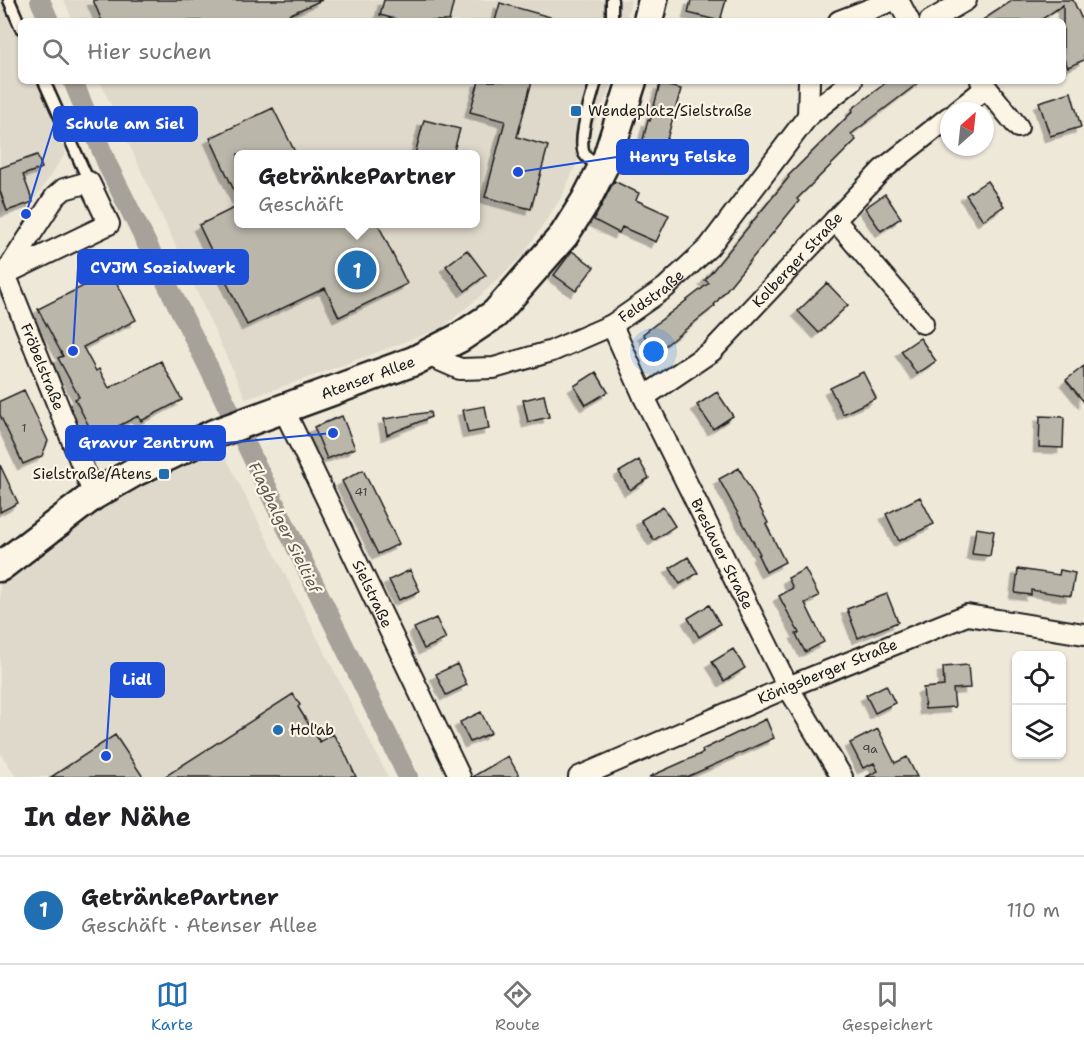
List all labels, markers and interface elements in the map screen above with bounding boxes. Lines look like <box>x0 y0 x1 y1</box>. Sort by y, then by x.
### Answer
search box <box>18 18 1066 84</box>
icon: search <box>39 35 72 68</box>
text: Hier suchen <box>87 37 212 66</box>
place label: Wendeplatz/Sielstraße <box>588 101 752 121</box>
north arrow <box>940 102 994 156</box>
marker: Wendeplatz/Sielstraße <box>569 104 583 118</box>
callout: Schule am Siel <box>54 107 197 141</box>
text: Schule am Siel <box>66 113 185 134</box>
callout: Henry Felske <box>617 140 748 174</box>
text: Henry Felske <box>629 146 737 167</box>
popup <box>234 150 480 228</box>
text: GetränkePartner <box>258 162 456 191</box>
text: Geschäft <box>258 191 344 217</box>
street label: Kolberger Straße <box>748 208 847 312</box>
pin: 1 <box>338 248 376 292</box>
callout: CVJM Sozialwerk <box>78 250 248 284</box>
text: CVJM Sozialwerk <box>90 257 236 278</box>
street label: Feldstraße <box>614 265 688 327</box>
street label: Fröbelstraße <box>16 320 69 413</box>
your location <box>639 337 668 366</box>
street label: Atenser Allee <box>318 351 418 404</box>
house number: 1 <box>21 420 27 436</box>
callout: Gravur Zentrum <box>66 426 225 460</box>
text: Gravur Zentrum <box>78 432 214 453</box>
water label: Flagbalger Sieltief <box>244 458 326 598</box>
place label: Sielstraße/Atens <box>33 464 152 484</box>
marker: Sielstraße/Atens <box>157 467 171 481</box>
house number: 41 <box>355 484 367 500</box>
street label: Breslauer Straße <box>686 495 758 613</box>
street label: Sielstraße <box>348 557 397 631</box>
street label: Königsberger Straße <box>755 634 900 709</box>
map controls <box>1012 651 1066 759</box>
button: locate <box>1012 651 1066 705</box>
callout: Lidl <box>111 663 164 697</box>
text: Lidl <box>122 669 152 690</box>
button: layers <box>1012 705 1066 759</box>
place label: Hol'ab <box>290 720 334 740</box>
marker: Hol'ab <box>271 723 285 737</box>
house number: 9a <box>862 741 878 757</box>
text: In der Nähe <box>24 799 191 834</box>
text: GetränkePartner <box>81 883 279 912</box>
text: 1 <box>39 897 48 923</box>
text: 110 m <box>1006 897 1060 923</box>
text: Geschäft · Atenser Allee <box>81 912 318 938</box>
tab: Karte <box>151 978 193 1035</box>
tab: Route <box>495 978 540 1035</box>
tab: Gespeichert <box>842 978 933 1035</box>

